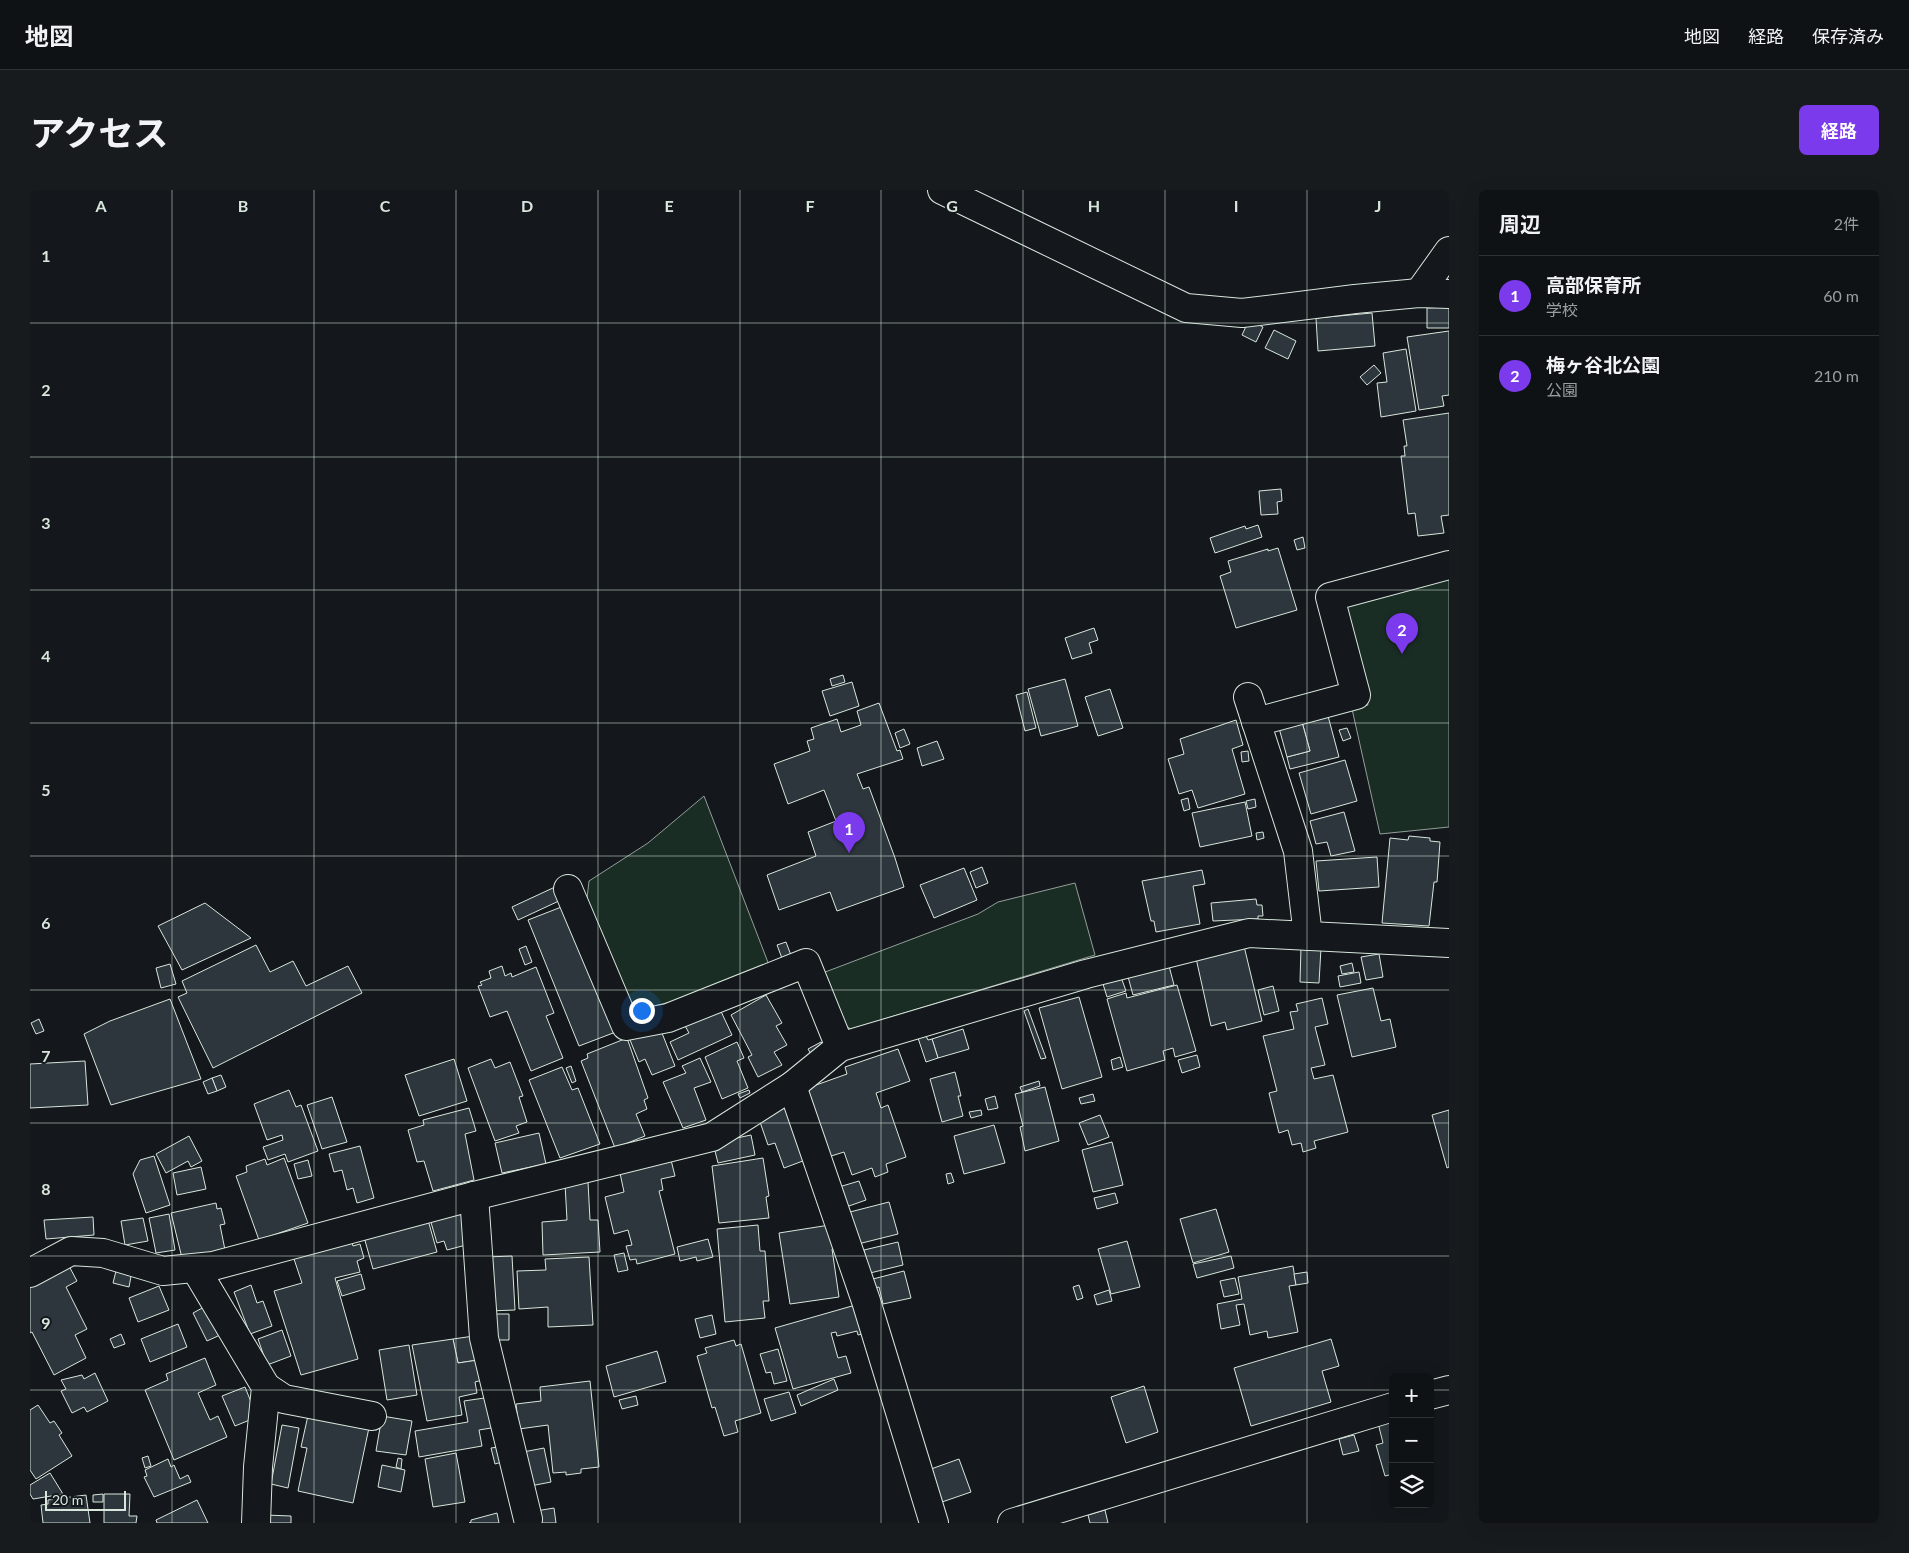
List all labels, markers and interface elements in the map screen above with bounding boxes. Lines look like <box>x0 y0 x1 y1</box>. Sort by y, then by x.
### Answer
text: 地図 <box>25 21 73 50</box>
text: 地図 <box>1684 25 1720 47</box>
text: 経路 <box>1748 25 1784 47</box>
text: 保存済み <box>1812 25 1884 47</box>
button: 経路 <box>1799 105 1879 155</box>
text: アクセス <box>30 111 168 153</box>
text: A <box>94 196 107 215</box>
text: B <box>238 196 248 215</box>
text: C <box>380 196 391 215</box>
text: D <box>521 196 533 215</box>
text: E <box>664 196 674 215</box>
text: F <box>805 196 815 215</box>
text: G <box>946 196 958 215</box>
text: H <box>1088 196 1100 215</box>
text: I <box>1234 196 1238 215</box>
text: J <box>1375 196 1381 215</box>
text: 周辺 <box>1499 211 1541 236</box>
text: 2件 <box>1834 214 1859 233</box>
text: 1 <box>41 246 51 265</box>
text: 高部保育所 <box>1546 273 1641 296</box>
text: 1 <box>1510 286 1520 305</box>
text: 60 m <box>1823 286 1859 305</box>
text: 学校 <box>1546 300 1578 319</box>
text: 梅ヶ谷北公園 <box>1546 353 1660 376</box>
text: 2 <box>1510 366 1520 385</box>
text: 210 m <box>1814 366 1859 385</box>
text: 2 <box>41 380 51 399</box>
text: 公園 <box>1546 380 1578 399</box>
text: 3 <box>41 513 51 532</box>
pin: 2 <box>1386 613 1418 654</box>
text: 4 <box>41 646 51 665</box>
text: 5 <box>41 780 51 799</box>
pin: 1 <box>833 812 865 853</box>
text: 6 <box>41 913 51 932</box>
your location <box>629 998 655 1024</box>
text: 7 <box>41 1046 51 1065</box>
text: 8 <box>41 1179 51 1198</box>
text: 9 <box>41 1313 51 1332</box>
map controls <box>1389 1373 1434 1508</box>
button: + <box>1389 1373 1434 1418</box>
button: − <box>1389 1418 1434 1463</box>
button: layers <box>1389 1463 1434 1508</box>
scale bar <box>45 1488 126 1511</box>
text: 20 m <box>52 1491 83 1508</box>

